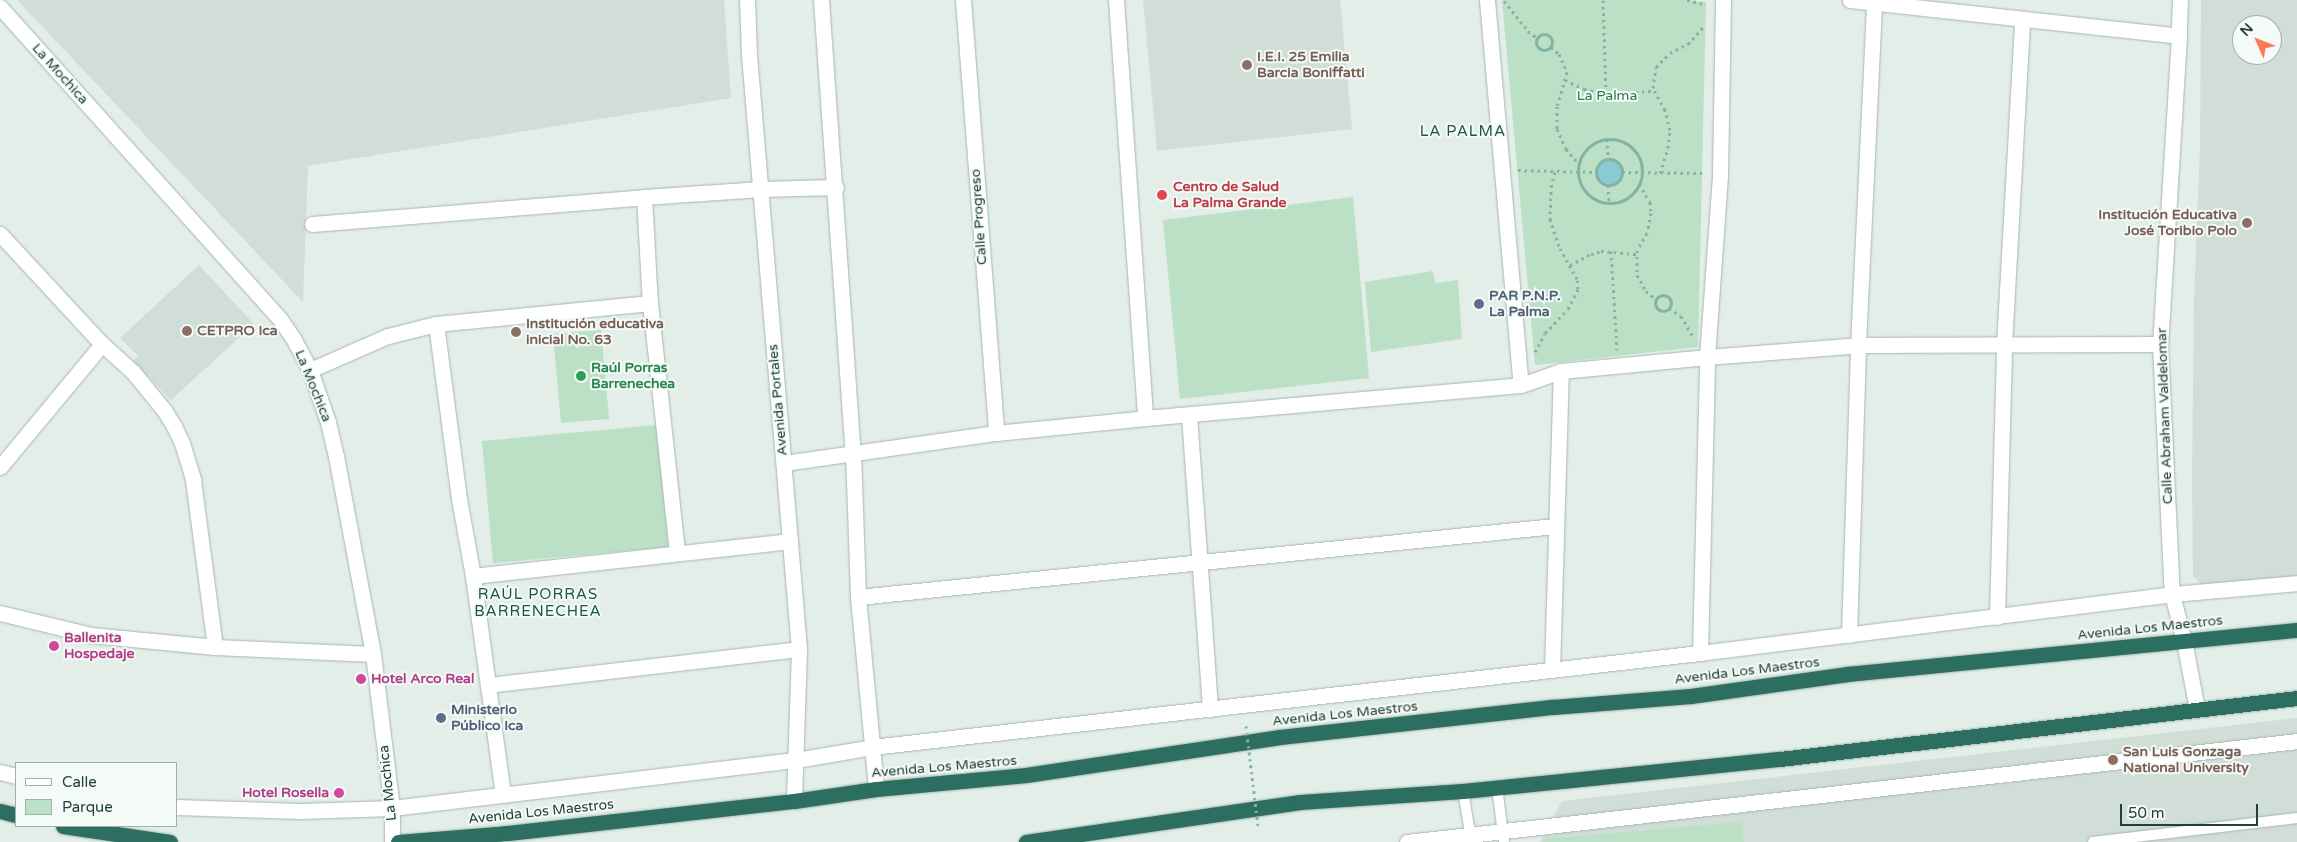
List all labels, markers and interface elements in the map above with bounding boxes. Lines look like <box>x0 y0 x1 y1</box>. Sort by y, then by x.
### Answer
north arrow <box>2232 15 2282 65</box>
text: N <box>2237 20 2257 40</box>
street label: La Mochica <box>28 40 92 108</box>
place label: I.E.I. 25 Emilia Barcia Boniffatti <box>1257 49 1365 82</box>
marker: I.E.I. 25 Emilia Barcia Boniffatti <box>1241 59 1253 71</box>
park label: La Palma <box>1577 88 1637 104</box>
district label: LA PALMA <box>1419 123 1507 141</box>
street label: Calle Progreso <box>967 168 991 266</box>
place label: Centro de Salud La Palma Grande <box>1173 179 1286 212</box>
marker: Centro de Salud La Palma Grande <box>1155 188 1169 202</box>
place label: Institución Educativa José Toribio Polo <box>2098 207 2237 240</box>
marker: Institución Educativa José Toribio Polo <box>2241 217 2253 229</box>
place label: PAR P.N.P. La Palma <box>1489 288 1561 321</box>
marker: PAR P.N.P. La Palma <box>1473 298 1485 310</box>
place label: Institución educativa inicial No. 63 <box>526 316 664 348</box>
place label: CETPRO Ica <box>197 323 278 339</box>
marker: CETPRO Ica <box>181 325 193 337</box>
marker: Institución educativa inicial No. 63 <box>510 326 522 338</box>
street label: Calle Abraham Valdelomar <box>2154 327 2176 505</box>
street label: Avenida Portales <box>765 343 791 457</box>
street label: La Mochica <box>291 348 335 424</box>
place label: Raúl Porras Barrenechea <box>591 360 675 392</box>
marker: Raúl Porras Barrenechea <box>575 370 587 382</box>
district label: RAÚL PORRAS BARRENECHEA <box>473 585 603 620</box>
street label: Avenida Los Maestros <box>2076 612 2224 644</box>
place label: Ballenita Hospedaje <box>64 630 135 662</box>
marker: Ballenita Hospedaje <box>48 640 60 652</box>
street label: Avenida Los Maestros <box>1673 654 1821 688</box>
place label: Hotel Arco Real <box>371 671 474 687</box>
marker: Hotel Arco Real <box>355 673 367 685</box>
street label: Avenida Los Maestros <box>1271 698 1419 730</box>
place label: Ministerio Público Ica <box>451 702 523 734</box>
marker: Ministerio Público Ica <box>435 712 447 724</box>
street label: La Mochica <box>376 744 400 822</box>
place label: San Luis Gonzaga National University <box>2123 744 2249 776</box>
street label: Avenida Los Maestros <box>870 752 1018 782</box>
marker: San Luis Gonzaga National University <box>2107 754 2119 766</box>
legend <box>15 762 178 827</box>
text: Calle <box>62 773 97 791</box>
place label: Hotel Rosella <box>242 785 329 801</box>
marker: Hotel Rosella <box>333 787 345 799</box>
scale bar <box>2122 794 2260 826</box>
street label: Avenida Los Maestros <box>467 796 615 828</box>
text: Parque <box>62 798 113 816</box>
text: 50 m <box>2128 804 2165 822</box>

